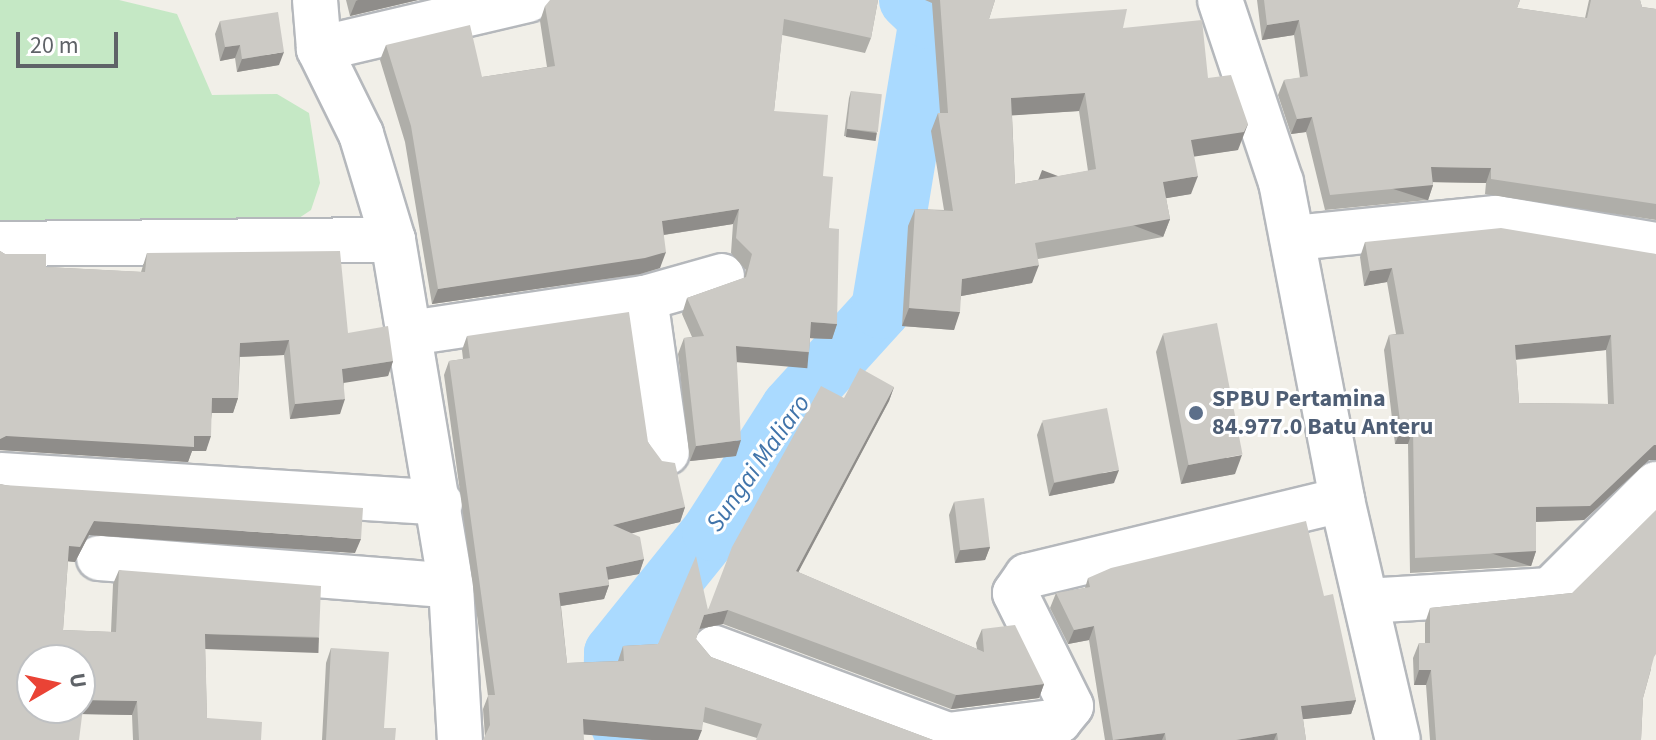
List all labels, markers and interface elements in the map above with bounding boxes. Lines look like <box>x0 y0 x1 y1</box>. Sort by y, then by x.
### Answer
scale bar <box>20 16 122 66</box>
text: 20 m <box>30 28 79 63</box>
place label: SPBU Pertamina 84.977.0 Batu Anteru <box>1212 385 1433 441</box>
water label: Sungai Maliaro <box>699 388 817 538</box>
marker: SPBU Pertamina 84.977.0 Batu Anteru <box>1187 404 1205 422</box>
north arrow <box>16 644 96 724</box>
text: U <box>61 671 95 690</box>

